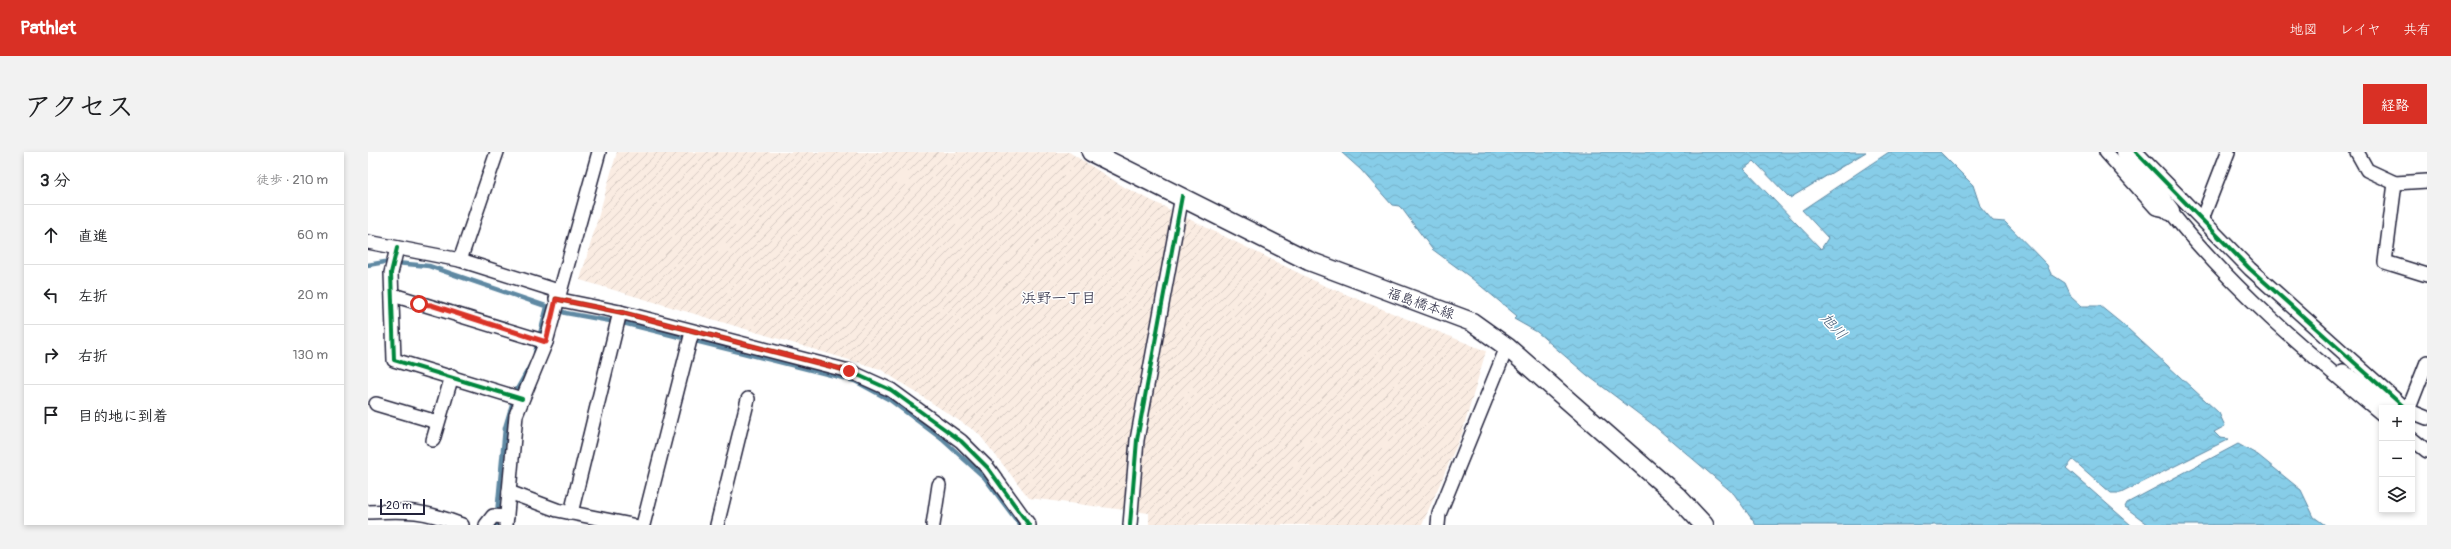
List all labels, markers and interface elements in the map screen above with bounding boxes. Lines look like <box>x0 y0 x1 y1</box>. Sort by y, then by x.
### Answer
text: Pathlet <box>20 16 76 40</box>
text: 地図 <box>2290 21 2318 38</box>
text: レイヤ <box>2340 21 2381 38</box>
text: 共有 <box>2403 21 2431 38</box>
button: 経路 <box>2363 84 2427 124</box>
text: アクセス <box>24 90 134 125</box>
text: 3 分 <box>40 170 70 191</box>
text: 徒歩 · 210 m <box>257 172 328 188</box>
icon: ahead <box>40 224 62 246</box>
text: 直進 <box>78 227 108 246</box>
text: 60 m <box>297 227 328 243</box>
icon: left <box>40 284 62 306</box>
street label: 福島橋本線 <box>1385 284 1457 323</box>
text: 左折 <box>78 287 108 306</box>
text: 20 m <box>297 287 328 303</box>
district label: 浜野一丁目 <box>1021 289 1097 308</box>
route start <box>410 295 428 313</box>
water label: 旭川 <box>1816 309 1851 344</box>
icon: right <box>40 344 62 366</box>
text: 右折 <box>78 347 108 366</box>
text: 130 m <box>292 347 328 363</box>
route end <box>840 362 858 380</box>
icon: arrive <box>40 404 62 426</box>
map controls <box>2379 405 2415 513</box>
button: + <box>2379 405 2415 441</box>
text: 目的地に到着 <box>78 407 168 426</box>
button: − <box>2379 441 2415 477</box>
button: layers <box>2379 477 2415 513</box>
scale bar <box>380 497 425 516</box>
text: 20 m <box>386 499 412 512</box>

